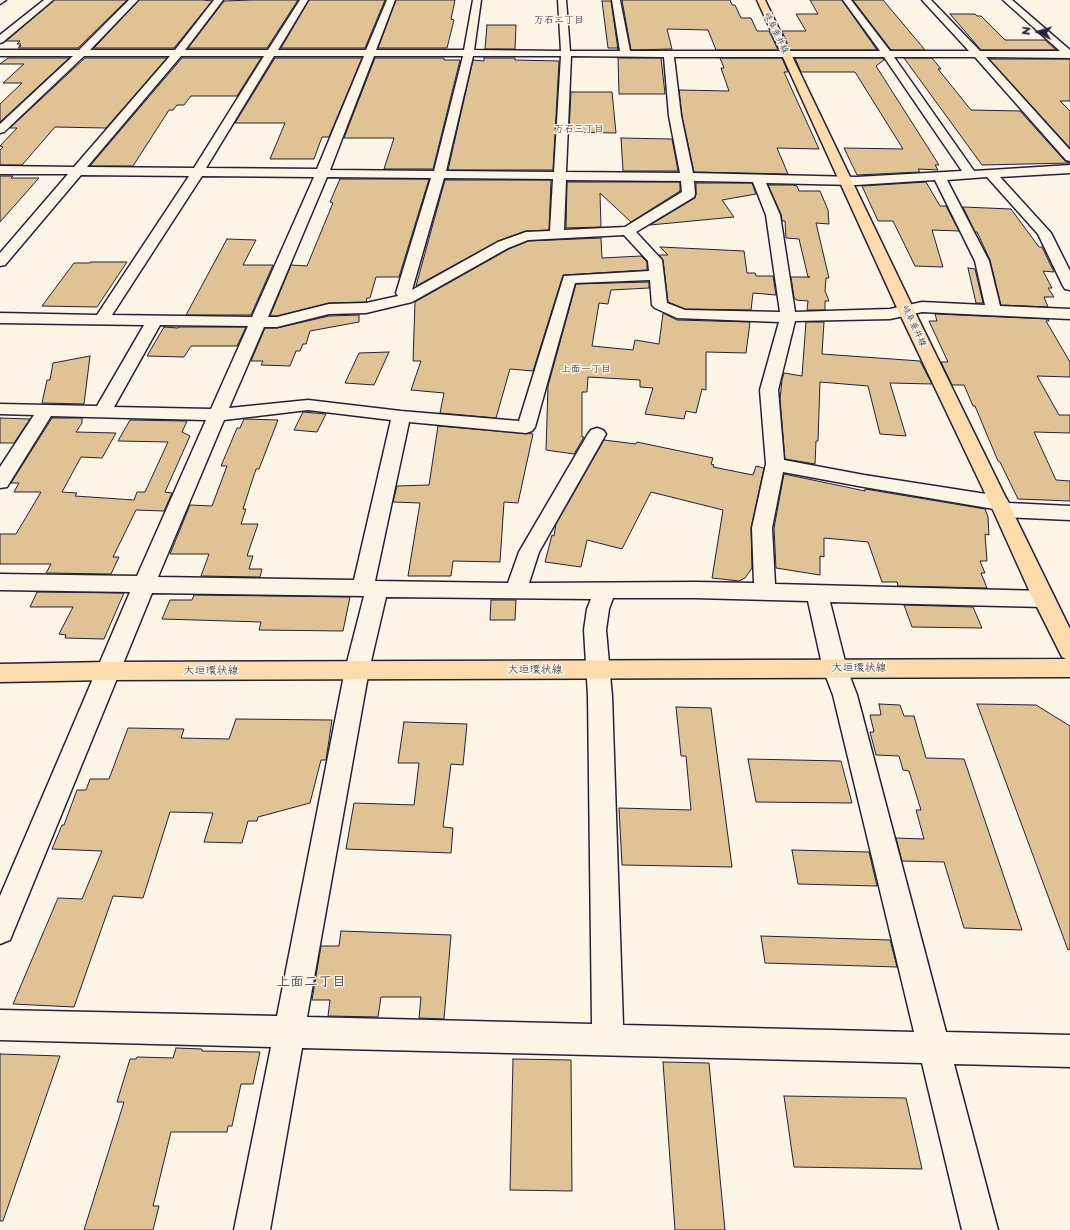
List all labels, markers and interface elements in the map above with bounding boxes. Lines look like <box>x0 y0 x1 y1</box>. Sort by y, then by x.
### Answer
street label: 岐阜垂井線 <box>761 10 791 56</box>
north arrow <box>1018 12 1058 52</box>
district label: 万石二丁目 <box>534 14 584 26</box>
text: N <box>1017 26 1034 36</box>
district label: 万石三丁目 <box>554 123 604 135</box>
street label: 岐阜垂井線 <box>900 303 928 349</box>
district label: 上面一丁目 <box>561 363 611 375</box>
street label: 大垣環状線 <box>832 661 886 675</box>
street label: 大垣環状線 <box>508 663 562 677</box>
street label: 大垣環状線 <box>184 664 238 678</box>
district label: 上面二丁目 <box>276 974 346 990</box>

